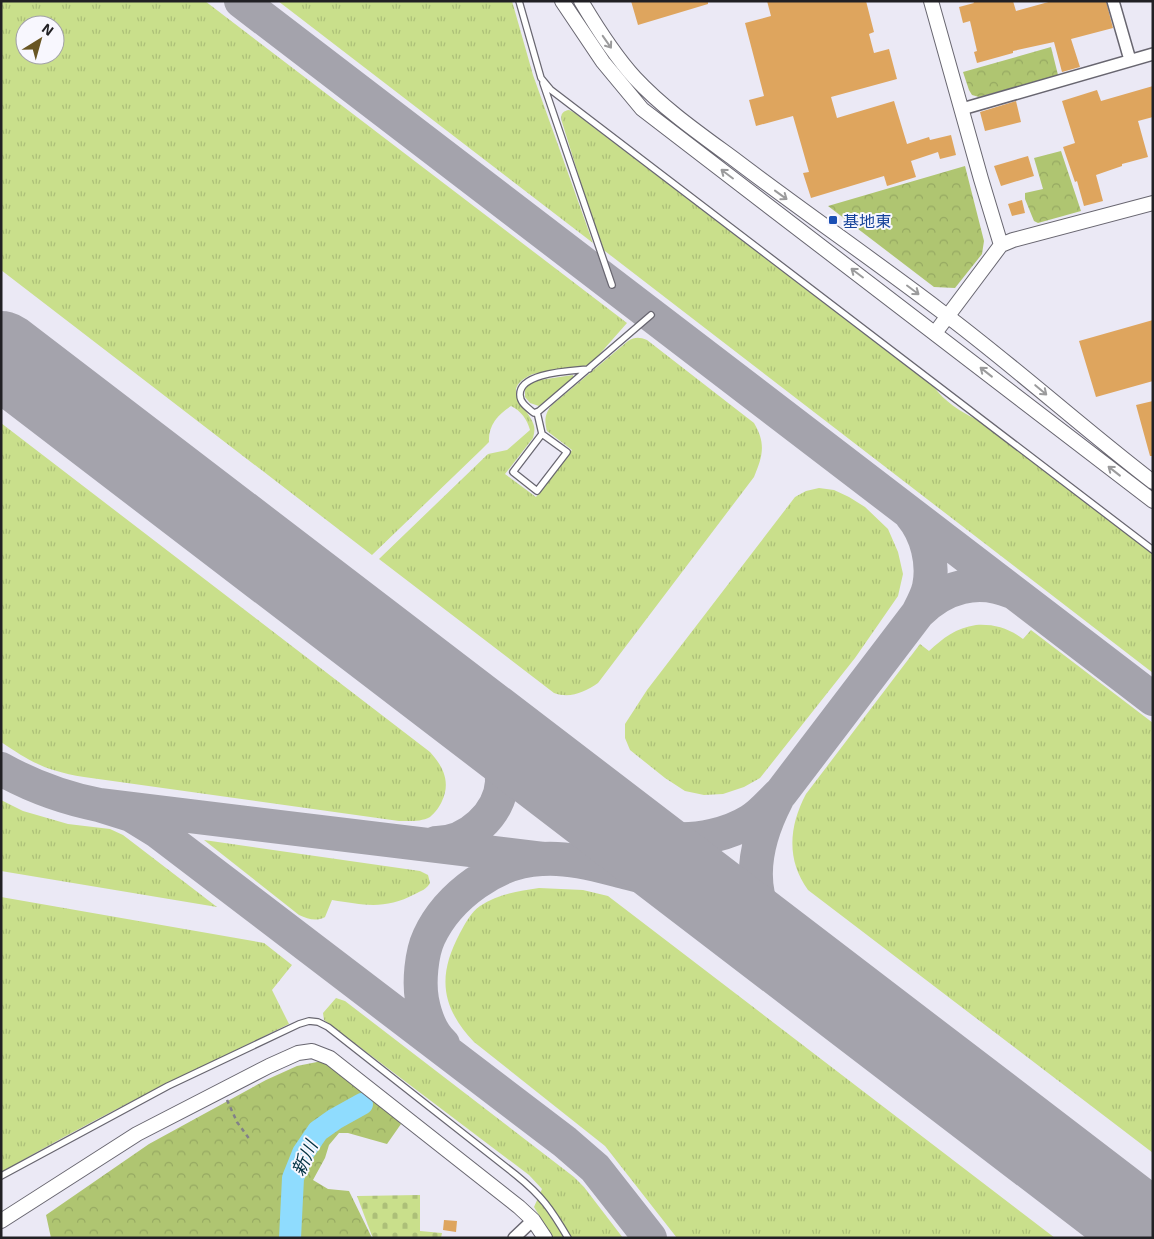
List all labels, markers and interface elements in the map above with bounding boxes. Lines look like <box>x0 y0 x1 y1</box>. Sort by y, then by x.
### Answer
north arrow <box>15 15 65 65</box>
text: N <box>39 19 57 39</box>
one-way arrow <box>602 35 612 49</box>
one-way arrow <box>720 169 734 179</box>
one-way arrow <box>774 190 788 200</box>
place label: 基地東 <box>843 211 891 230</box>
marker: 基地東 <box>827 214 839 226</box>
one-way arrow <box>850 268 863 279</box>
one-way arrow <box>906 285 920 295</box>
one-way arrow <box>980 366 993 377</box>
one-way arrow <box>1034 384 1047 395</box>
one-way arrow <box>1107 466 1121 476</box>
water label: 新川 <box>286 1135 322 1179</box>

